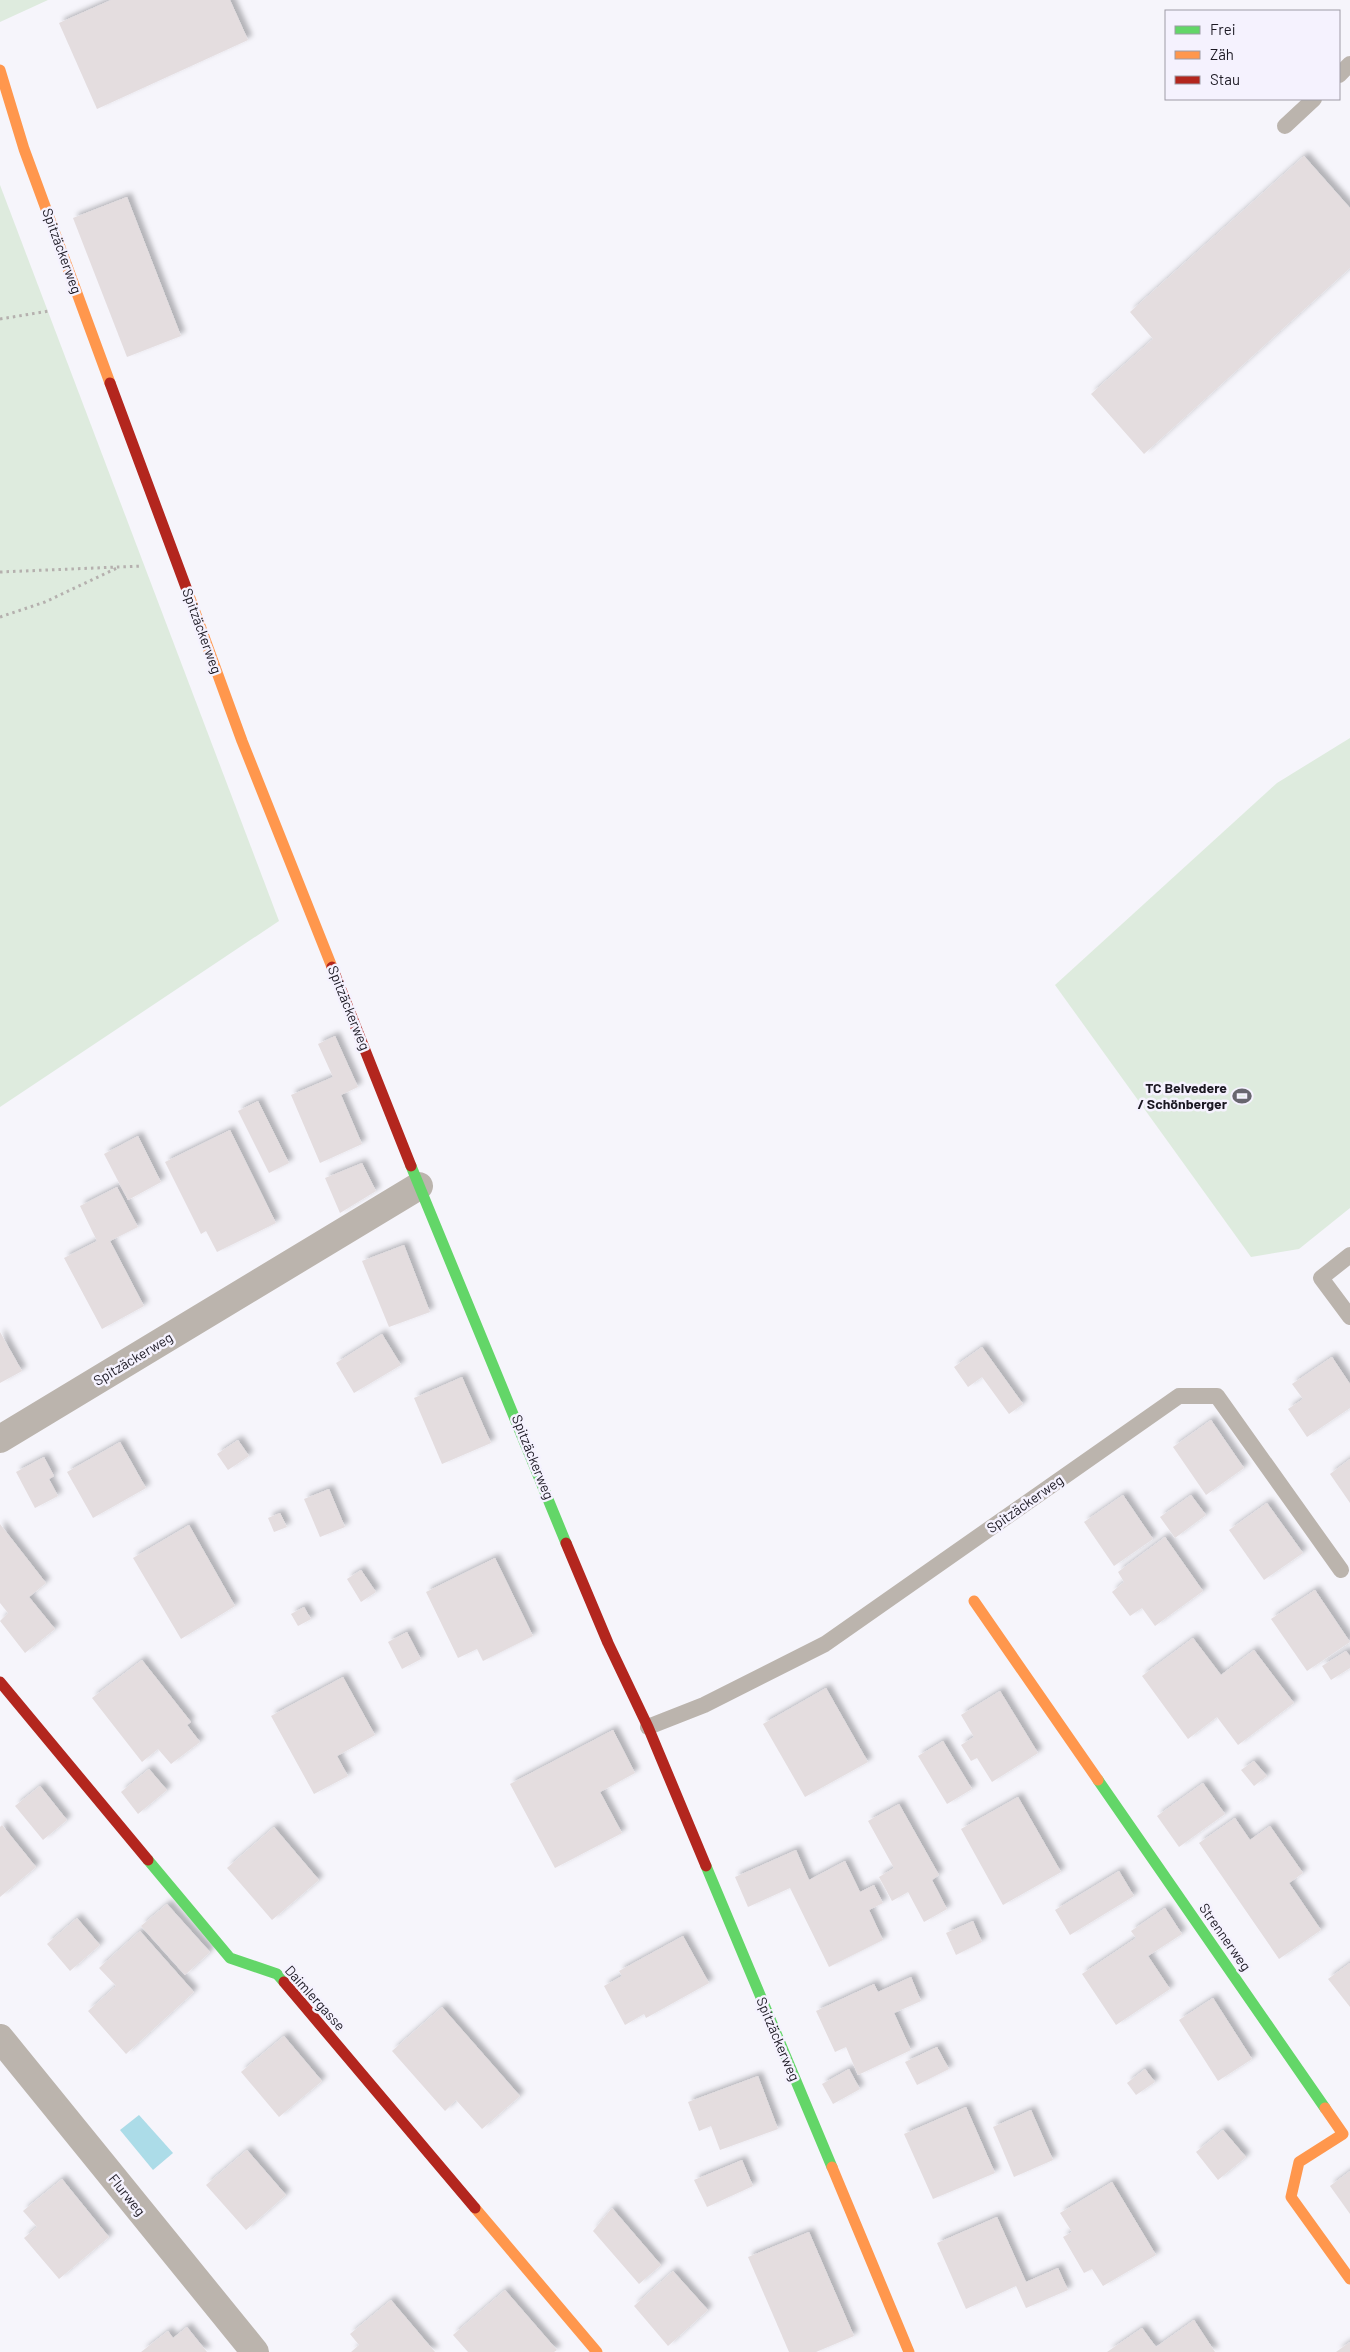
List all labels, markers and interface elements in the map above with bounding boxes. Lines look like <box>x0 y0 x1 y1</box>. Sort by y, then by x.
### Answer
legend <box>1165 10 1340 100</box>
text: Frei <box>1210 20 1236 38</box>
text: Zäh <box>1210 45 1234 63</box>
text: Stau <box>1210 70 1240 88</box>
street label: Spitzäckerweg <box>39 206 86 296</box>
street label: Spitzäckerweg <box>179 586 226 676</box>
street label: Spitzäckerweg <box>325 963 374 1053</box>
place label: TC Belvedere / Schönberger <box>1137 1079 1228 1112</box>
sports icon: TC Belvedere / Schönberger <box>1231 1085 1253 1107</box>
street label: Spitzäckerweg <box>90 1328 176 1389</box>
street label: Spitzäckerweg <box>509 1412 558 1502</box>
street label: Spitzäckerweg <box>983 1471 1066 1536</box>
street label: Strennerweg <box>1196 1900 1255 1974</box>
street label: Daimlergasse <box>282 1962 349 2034</box>
street label: Spitzäckerweg <box>753 1994 804 2083</box>
street label: Flurweg <box>105 2170 149 2219</box>

